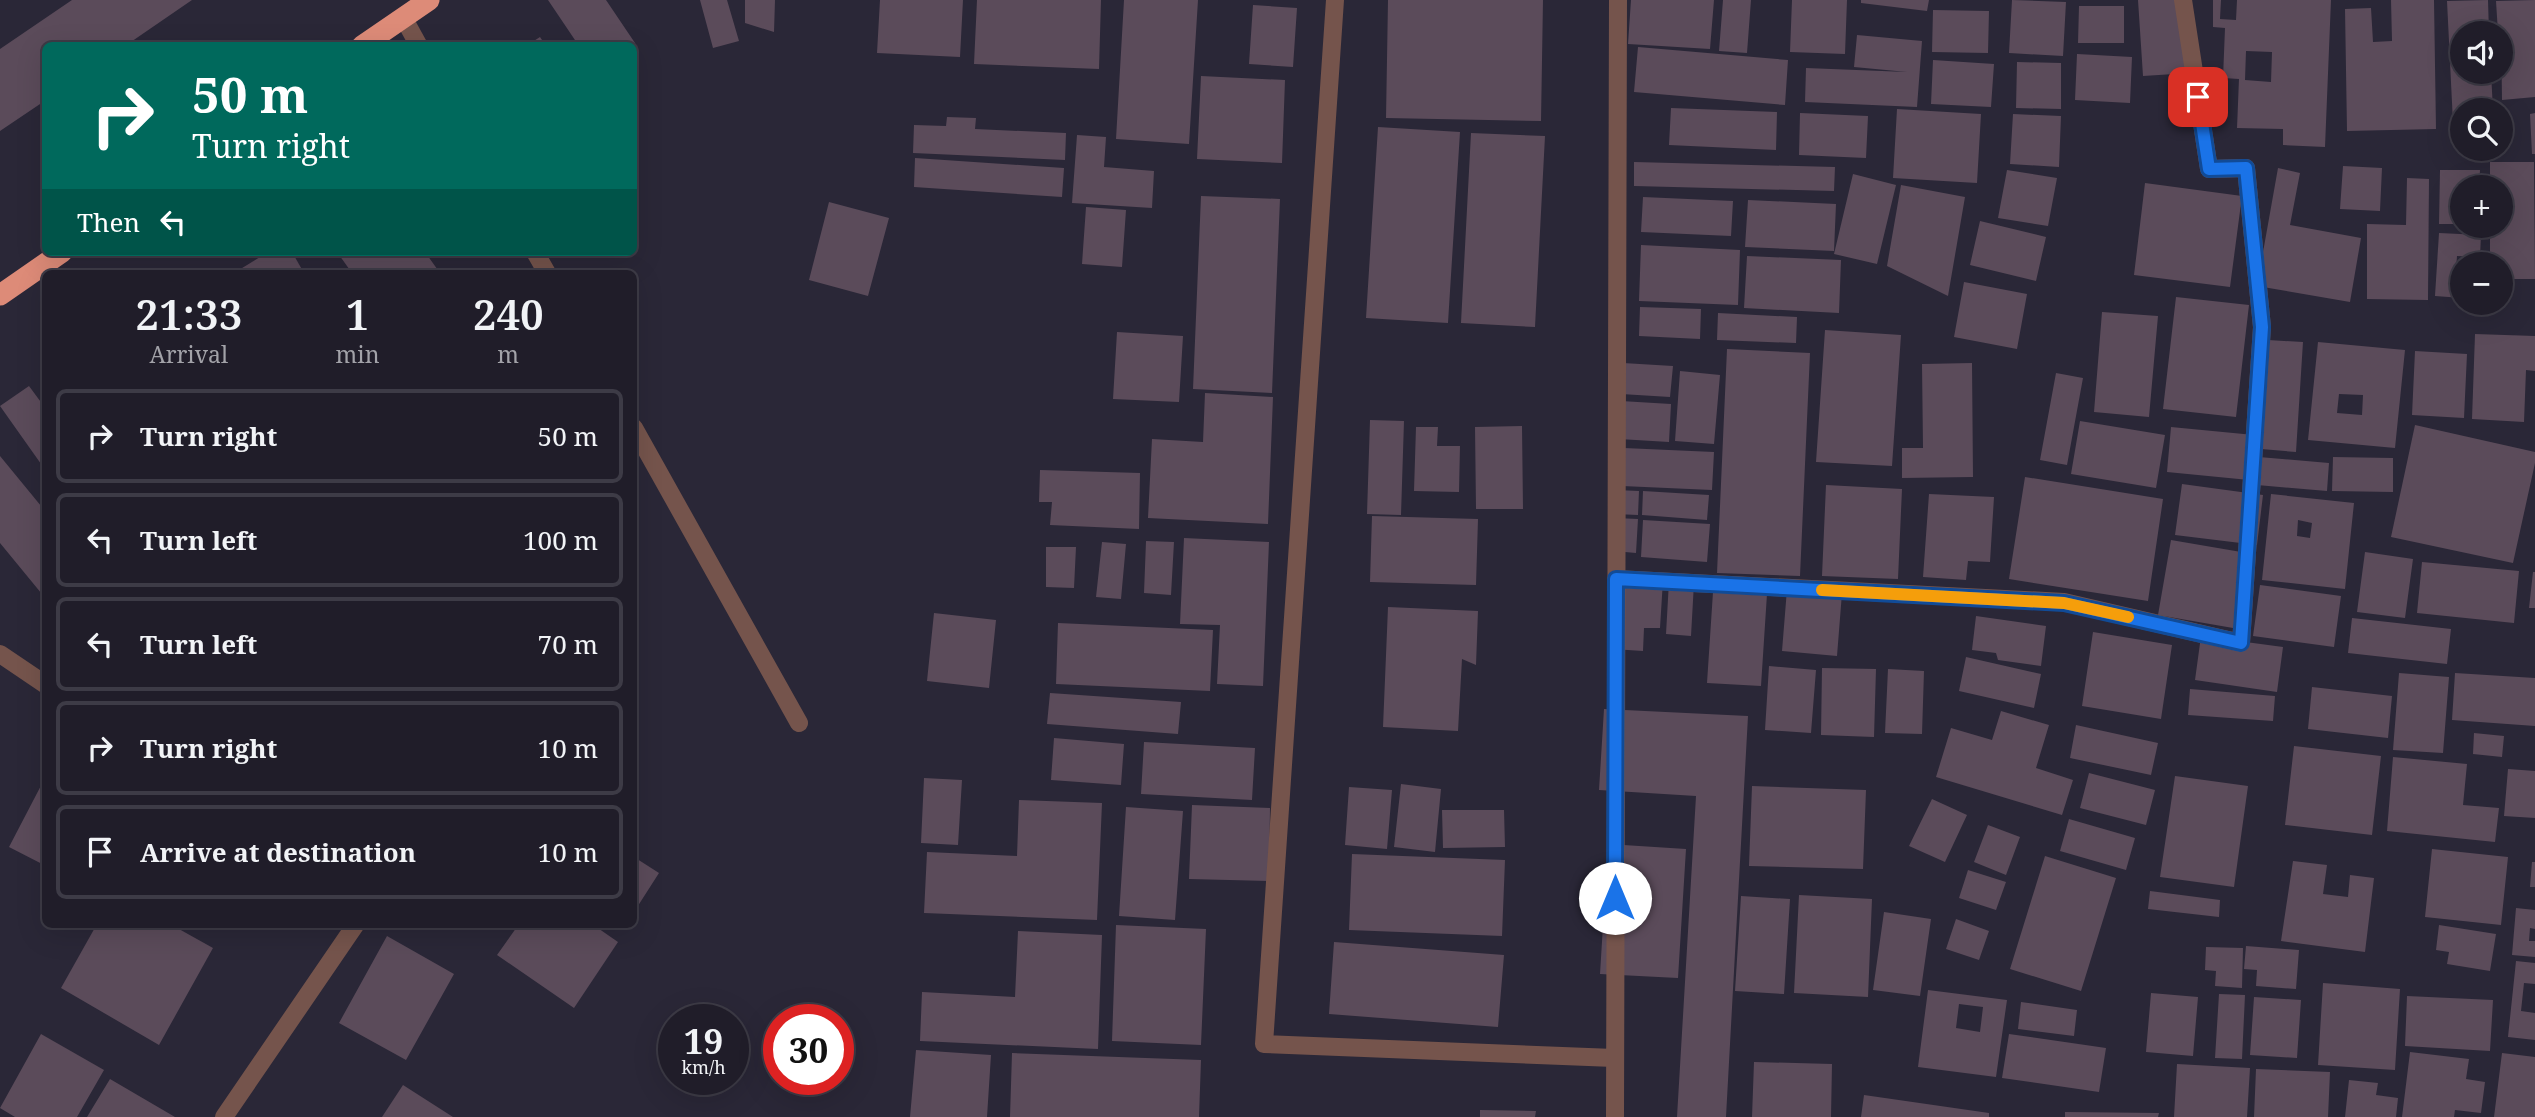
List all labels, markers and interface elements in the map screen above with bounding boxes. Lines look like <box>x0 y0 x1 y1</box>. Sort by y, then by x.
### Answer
map controls <box>2450 21 2513 315</box>
button: sound <box>2450 21 2513 84</box>
text: 50 m <box>192 61 308 127</box>
pin <box>2168 67 2228 127</box>
icon: right <box>77 70 168 161</box>
icon: arrive <box>2179 78 2217 116</box>
button: search <box>2450 98 2513 161</box>
text: Turn right <box>192 124 350 167</box>
button: + <box>2450 175 2513 238</box>
icon: left <box>154 203 192 241</box>
text: Then <box>77 204 140 240</box>
button: − <box>2450 252 2513 315</box>
text: 21:33 <box>135 285 242 342</box>
text: 1 <box>346 285 369 342</box>
text: 240 <box>473 285 544 342</box>
text: Arrival <box>149 338 228 370</box>
text: min <box>336 338 380 370</box>
text: m <box>497 338 519 370</box>
icon: right <box>81 417 119 455</box>
text: Turn right <box>140 418 277 454</box>
text: 50 m <box>538 418 598 454</box>
icon: left <box>81 521 119 559</box>
text: Turn left <box>140 522 257 558</box>
text: 100 m <box>523 522 598 558</box>
icon: left <box>81 625 119 663</box>
text: Turn left <box>140 626 257 662</box>
text: 70 m <box>538 626 598 662</box>
icon: right <box>81 729 119 767</box>
text: Turn right <box>140 730 277 766</box>
text: 10 m <box>538 730 598 766</box>
icon: arrive <box>81 833 119 871</box>
text: Arrive at destination <box>140 834 416 870</box>
text: 10 m <box>538 834 598 870</box>
position arrow <box>1578 861 1652 935</box>
speed limit sign: 30 <box>763 1004 854 1095</box>
text: 19 <box>684 1017 723 1064</box>
text: km/h <box>681 1055 726 1079</box>

